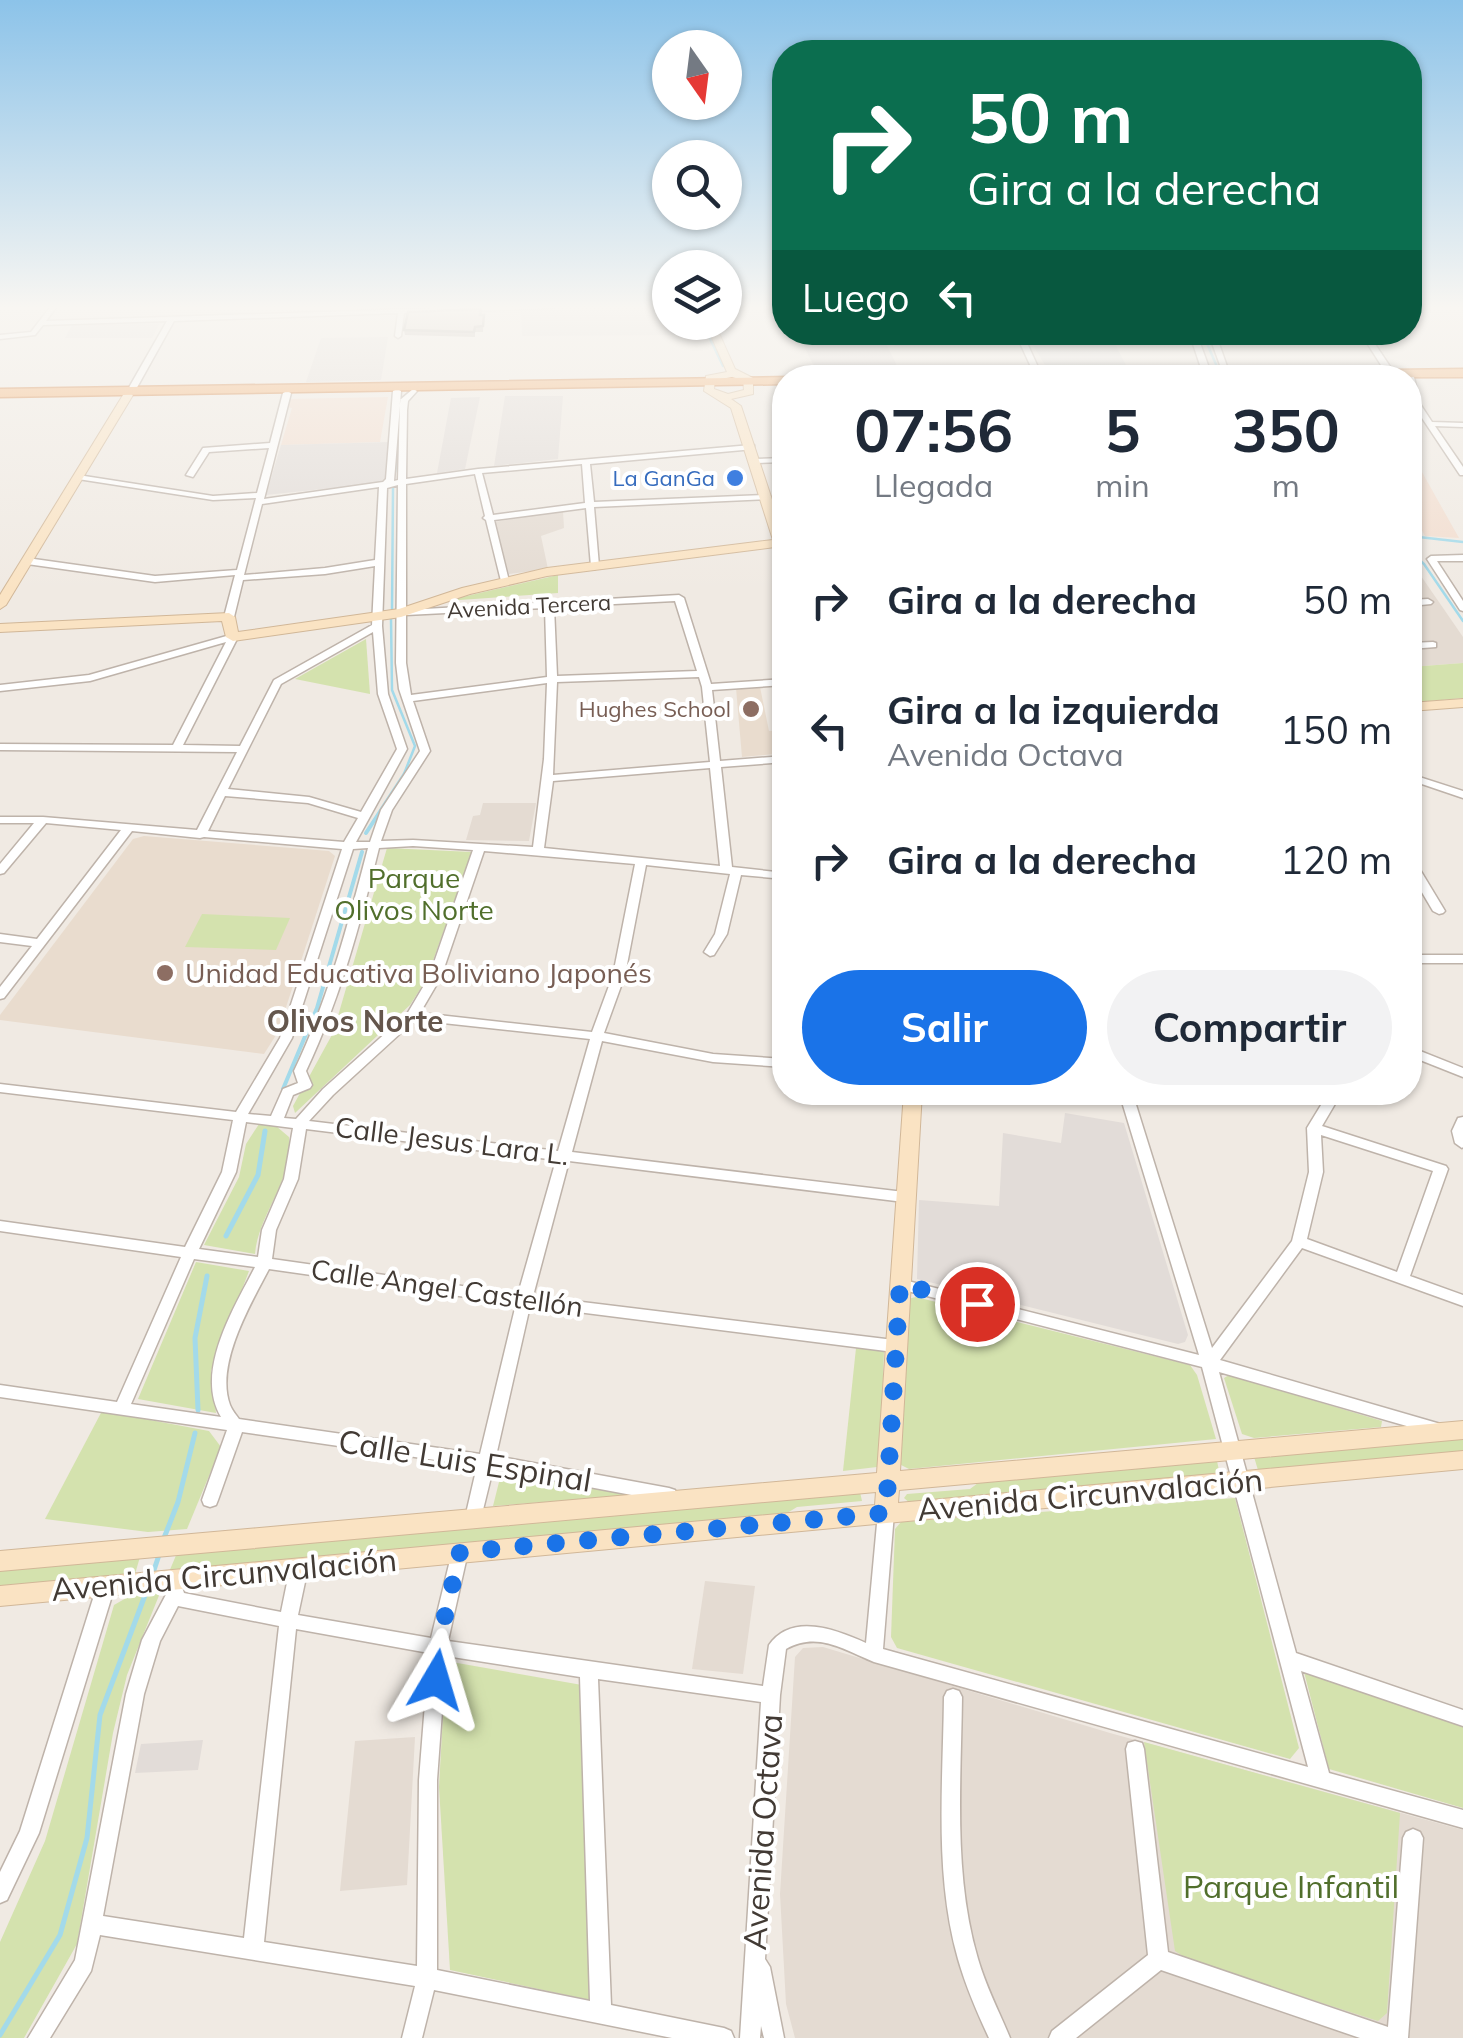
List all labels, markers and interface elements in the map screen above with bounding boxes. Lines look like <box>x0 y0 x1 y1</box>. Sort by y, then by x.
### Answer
north arrow <box>652 30 742 120</box>
map controls <box>652 30 742 340</box>
text: 50 m <box>967 73 1133 161</box>
icon: right <box>802 80 932 210</box>
button: search <box>652 140 742 230</box>
text: Gira a la derecha <box>967 160 1321 216</box>
button: layers <box>652 250 742 340</box>
icon: left <box>930 270 985 325</box>
text: Luego <box>802 274 910 322</box>
text: 07:56 <box>854 392 1013 467</box>
text: 5 <box>1104 392 1140 467</box>
text: 350 <box>1232 392 1340 467</box>
place label: La GanGa <box>613 464 715 492</box>
text: Llegada <box>874 465 993 505</box>
text: min <box>1095 465 1150 505</box>
text: m <box>1272 465 1300 505</box>
marker: La GanGa <box>724 467 746 489</box>
icon: right <box>802 573 857 628</box>
text: Gira a la derecha <box>887 576 1197 624</box>
text: 50 m <box>1303 576 1392 624</box>
street label: Avenida Tercera <box>446 588 612 624</box>
text: Gira a la izquierda <box>887 686 1220 734</box>
place label: Hughes School <box>579 695 731 723</box>
marker: Hughes School <box>740 698 762 720</box>
icon: left <box>802 703 857 758</box>
text: 150 m <box>1280 706 1392 754</box>
text: Avenida Octava <box>887 734 1124 774</box>
icon: right <box>802 833 857 888</box>
text: Gira a la derecha <box>887 836 1197 884</box>
text: 120 m <box>1280 836 1392 884</box>
park label: Parque Olivos Norte <box>334 860 494 927</box>
place label: Unidad Educativa Boliviano Japonés <box>185 955 652 990</box>
marker: Unidad Educativa Boliviano Japonés <box>154 962 176 984</box>
button: Salir <box>802 970 1087 1085</box>
button: Compartir <box>1107 970 1392 1085</box>
district label: Olivos Norte <box>267 1002 444 1040</box>
street label: Calle Jesus Lara L. <box>333 1109 571 1172</box>
street label: Calle Angel Castellón <box>309 1251 585 1324</box>
pin <box>935 1262 1020 1347</box>
icon: arrive <box>950 1277 1005 1332</box>
street label: Calle Luis Espinal <box>336 1420 595 1500</box>
street label: Avenida Circunvalación <box>915 1459 1264 1529</box>
street label: Avenida Circunvalación <box>49 1539 398 1609</box>
position arrow <box>384 1628 488 1732</box>
street label: Avenida Octava <box>734 1713 790 1951</box>
park label: Parque Infantil <box>1183 1866 1399 1906</box>

